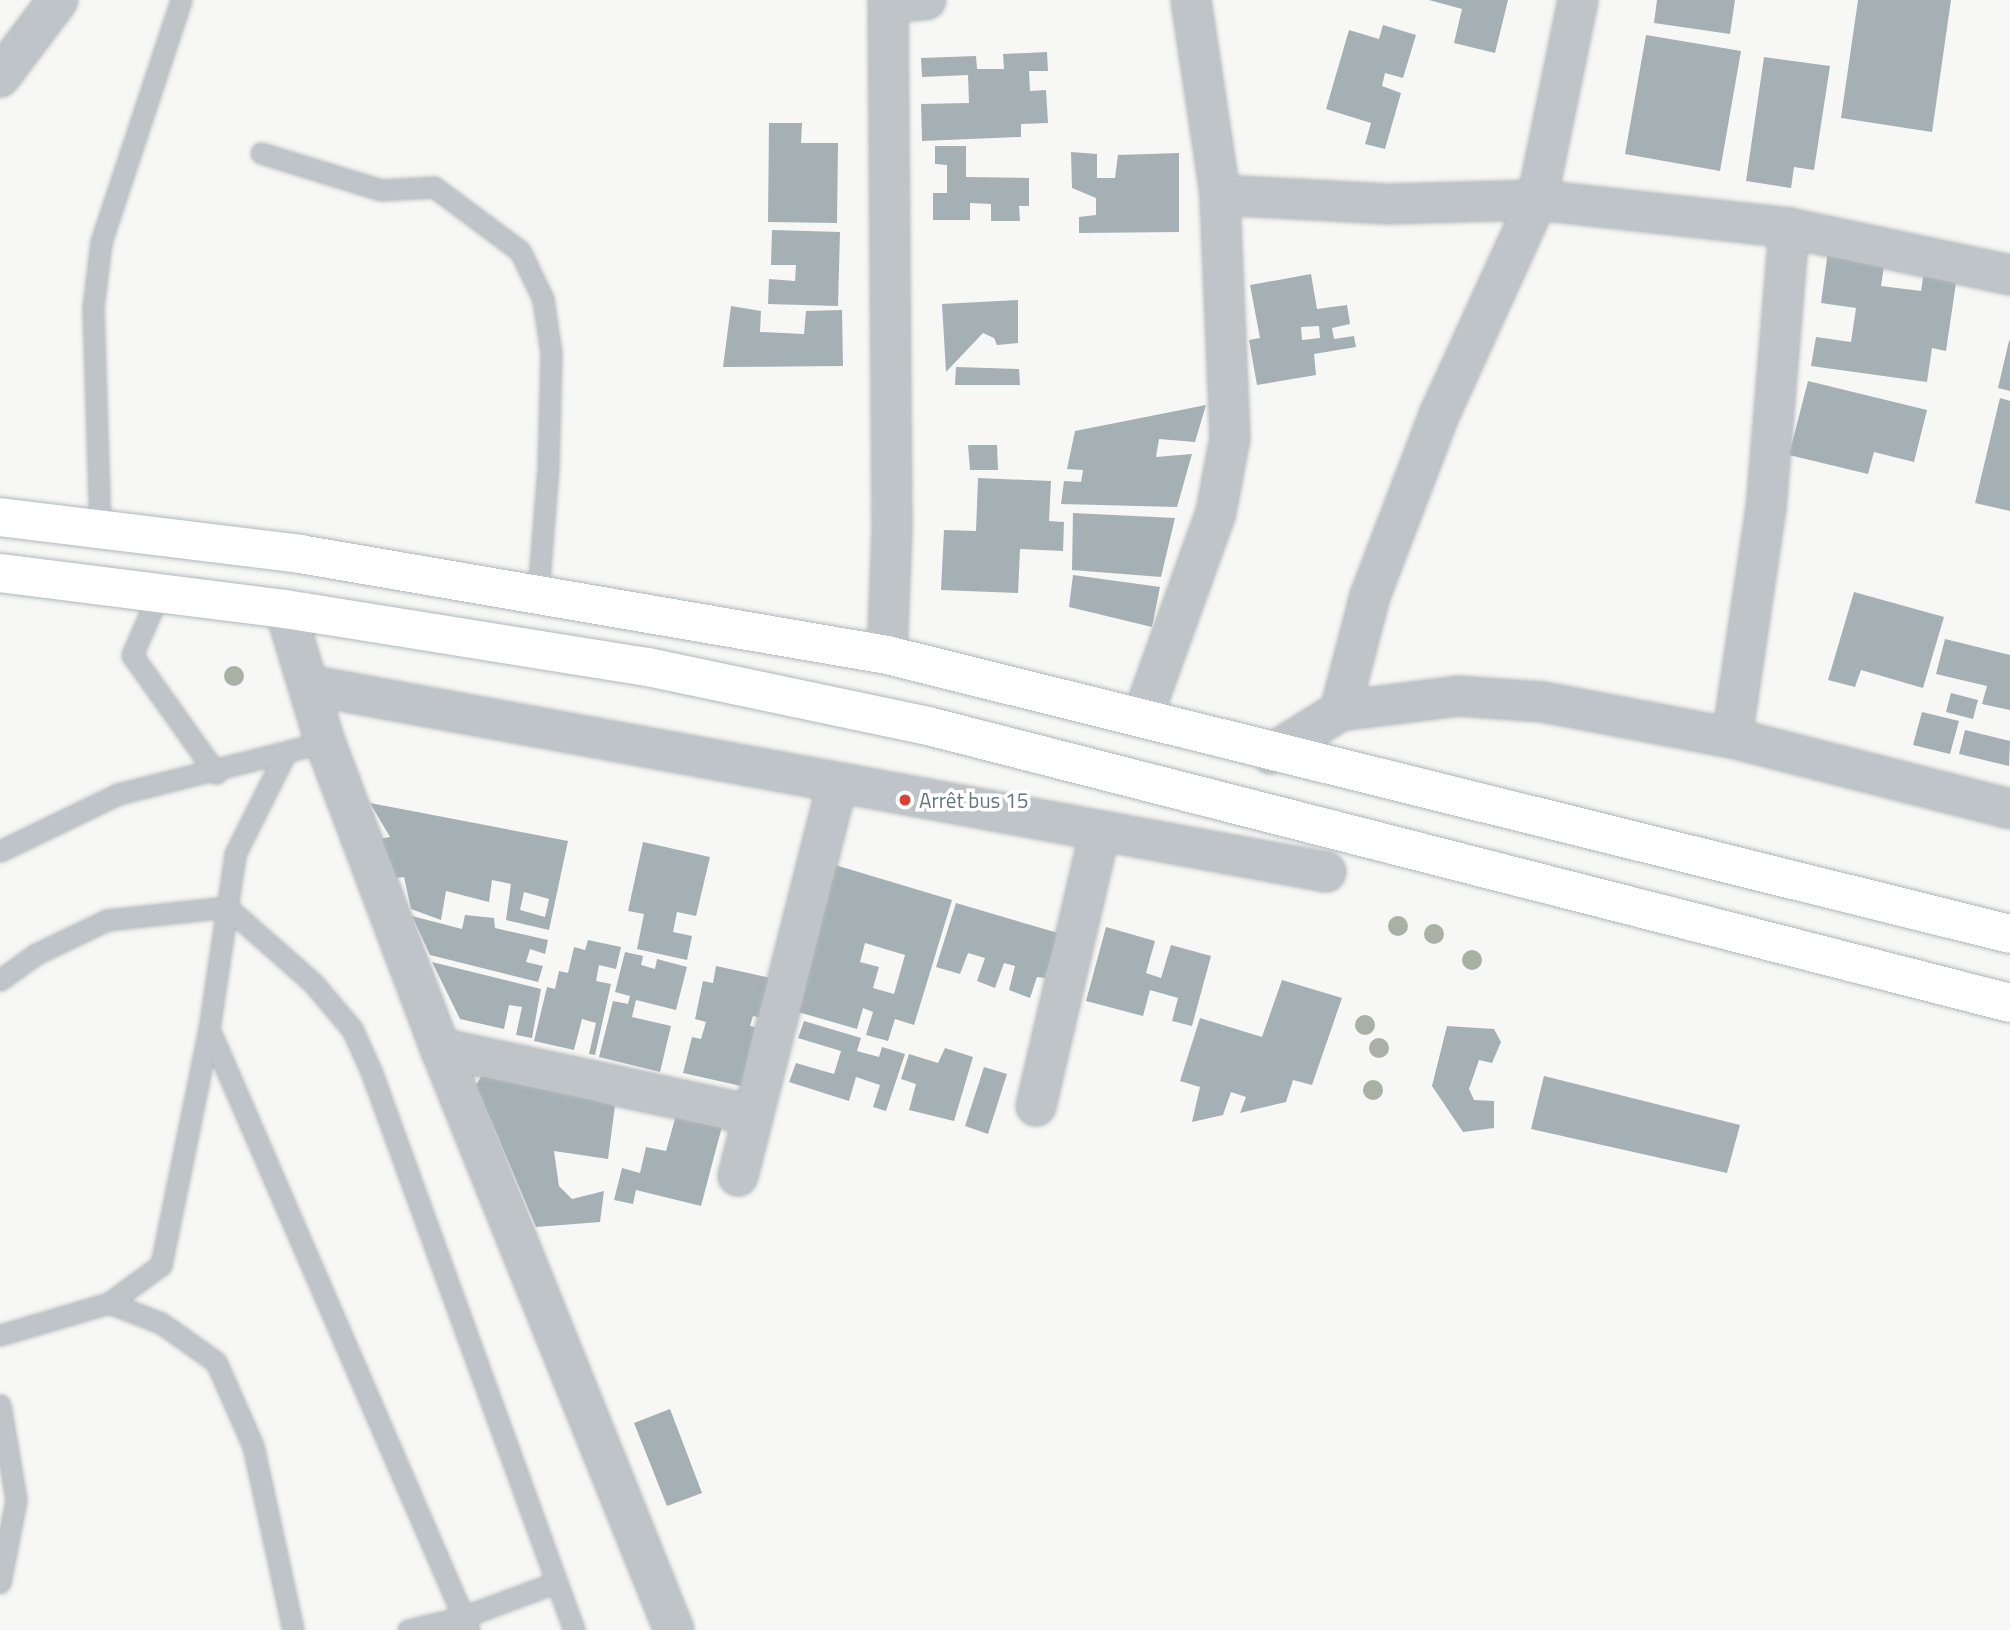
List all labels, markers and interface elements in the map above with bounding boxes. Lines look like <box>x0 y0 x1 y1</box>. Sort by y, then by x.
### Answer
place label: Arrêt bus 15 <box>919 787 1028 813</box>
marker: Arrêt bus 15 <box>897 792 913 808</box>

